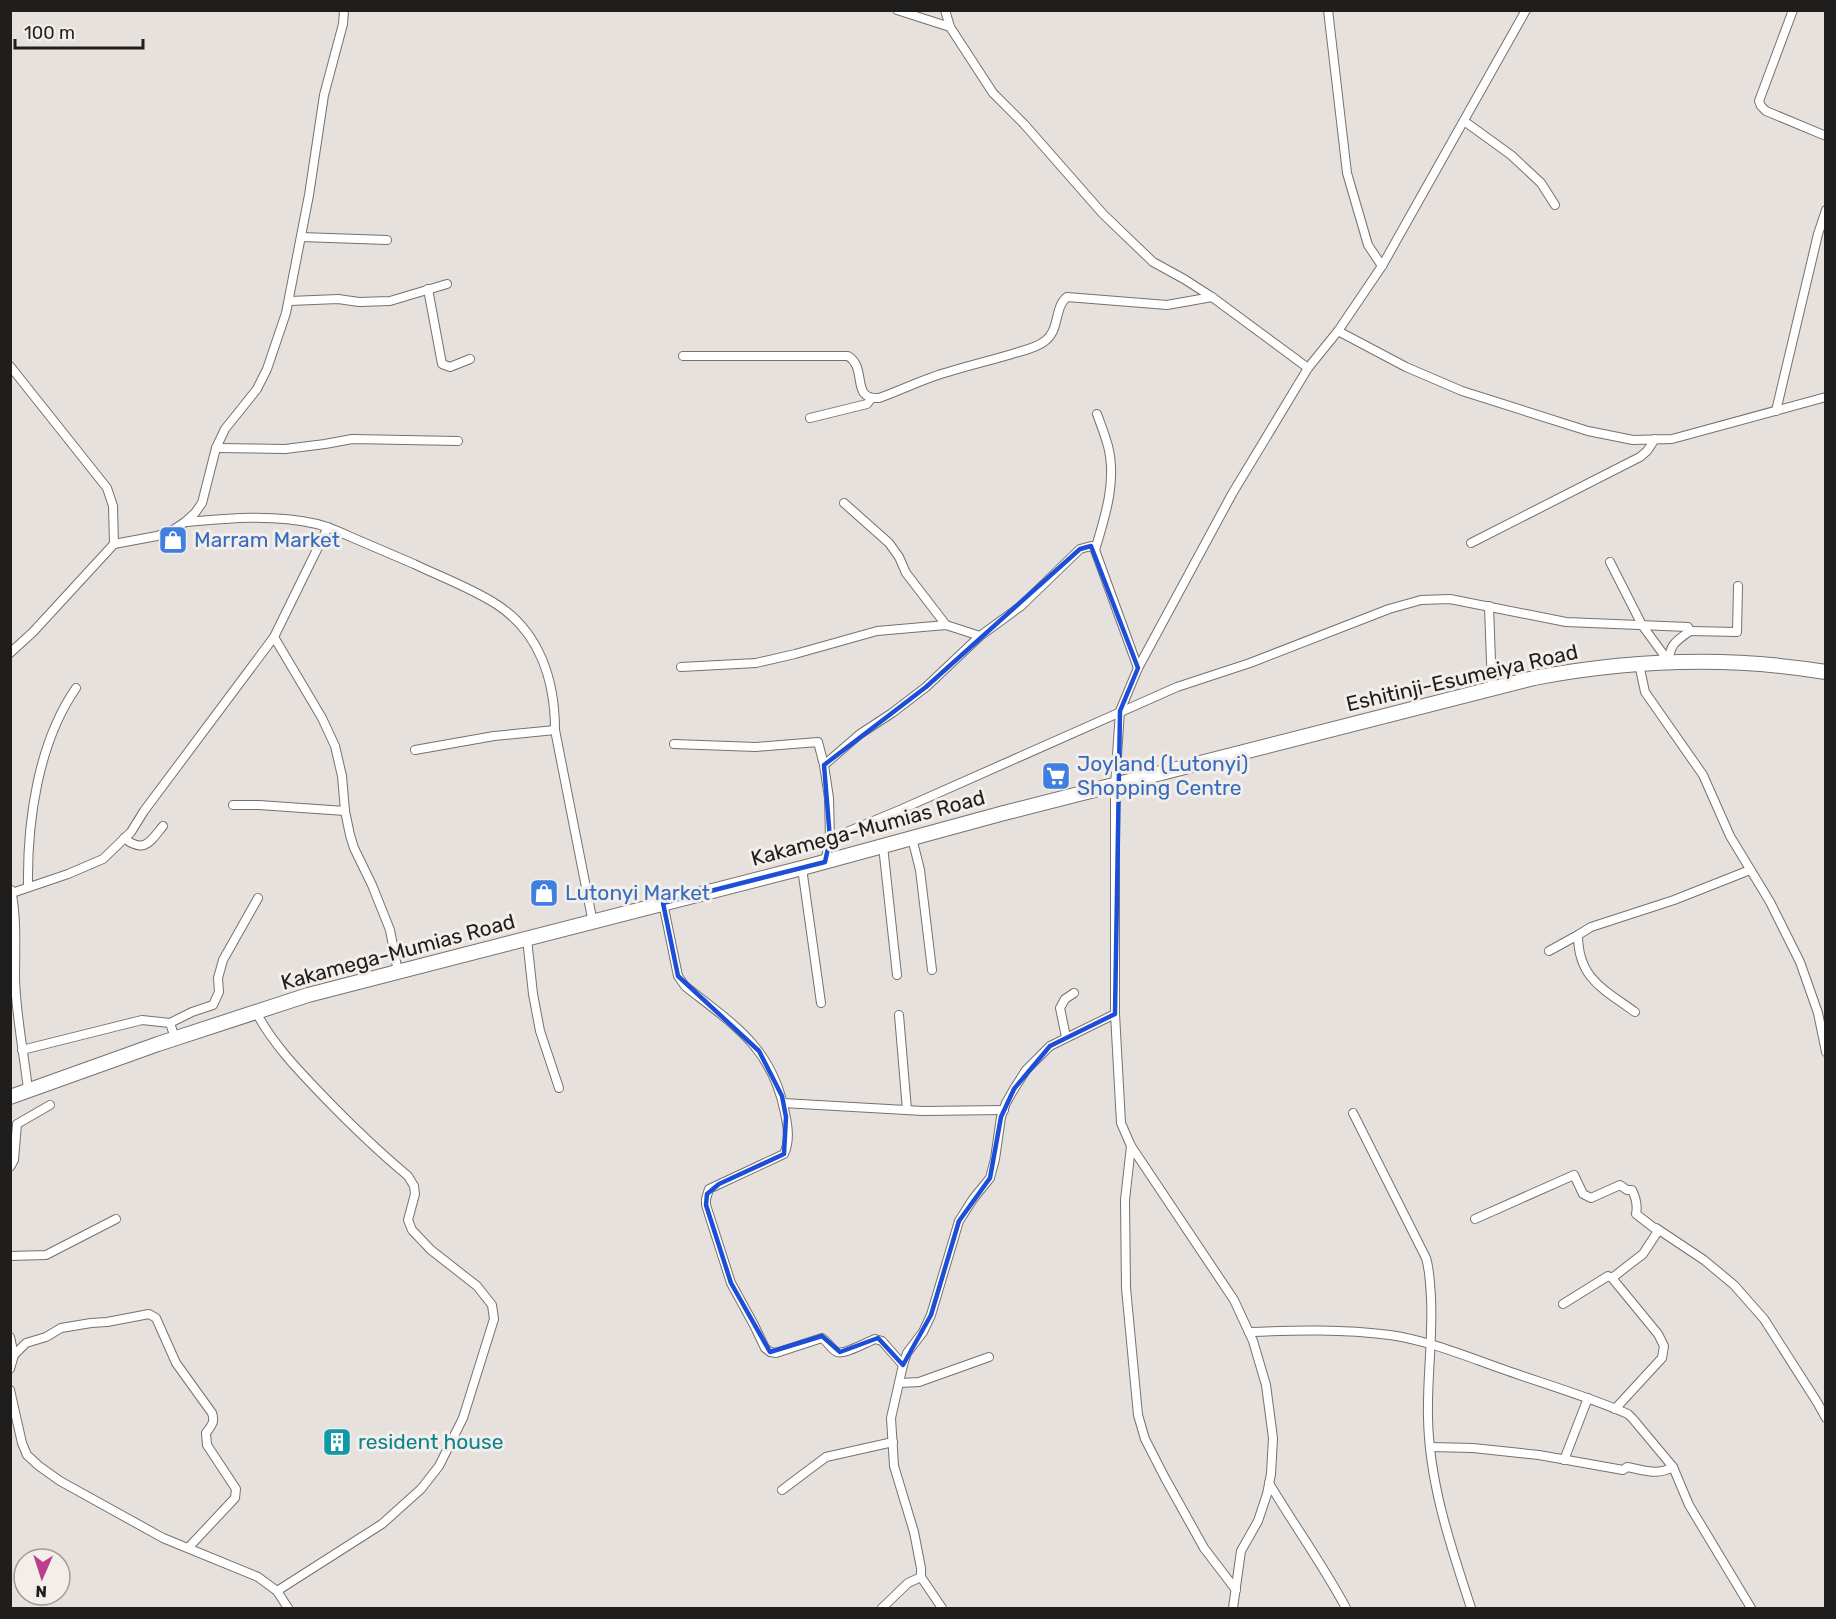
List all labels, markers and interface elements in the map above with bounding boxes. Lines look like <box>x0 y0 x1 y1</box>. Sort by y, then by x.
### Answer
scale bar <box>15 12 142 50</box>
text: 100 m <box>24 22 75 44</box>
shop icon: Marram Market <box>157 524 189 556</box>
place label: Marram Market <box>194 527 340 552</box>
street label: Eshitinji-Esumeiya Road <box>1344 639 1580 716</box>
place label: Joyland (Lutonyi) Shopping Centre <box>1077 751 1248 800</box>
supermarket icon: Joyland (Lutonyi) Shopping Centre <box>1040 760 1072 792</box>
street label: Kakamega-Mumias Road <box>748 784 988 871</box>
shop icon: Lutonyi Market <box>528 877 560 909</box>
place label: Lutonyi Market <box>565 880 710 905</box>
street label: Kakamega-Mumias Road <box>278 908 518 995</box>
building icon: resident house <box>321 1426 353 1458</box>
place label: resident house <box>358 1429 503 1454</box>
north arrow <box>12 1547 72 1607</box>
text: N <box>35 1582 47 1601</box>

